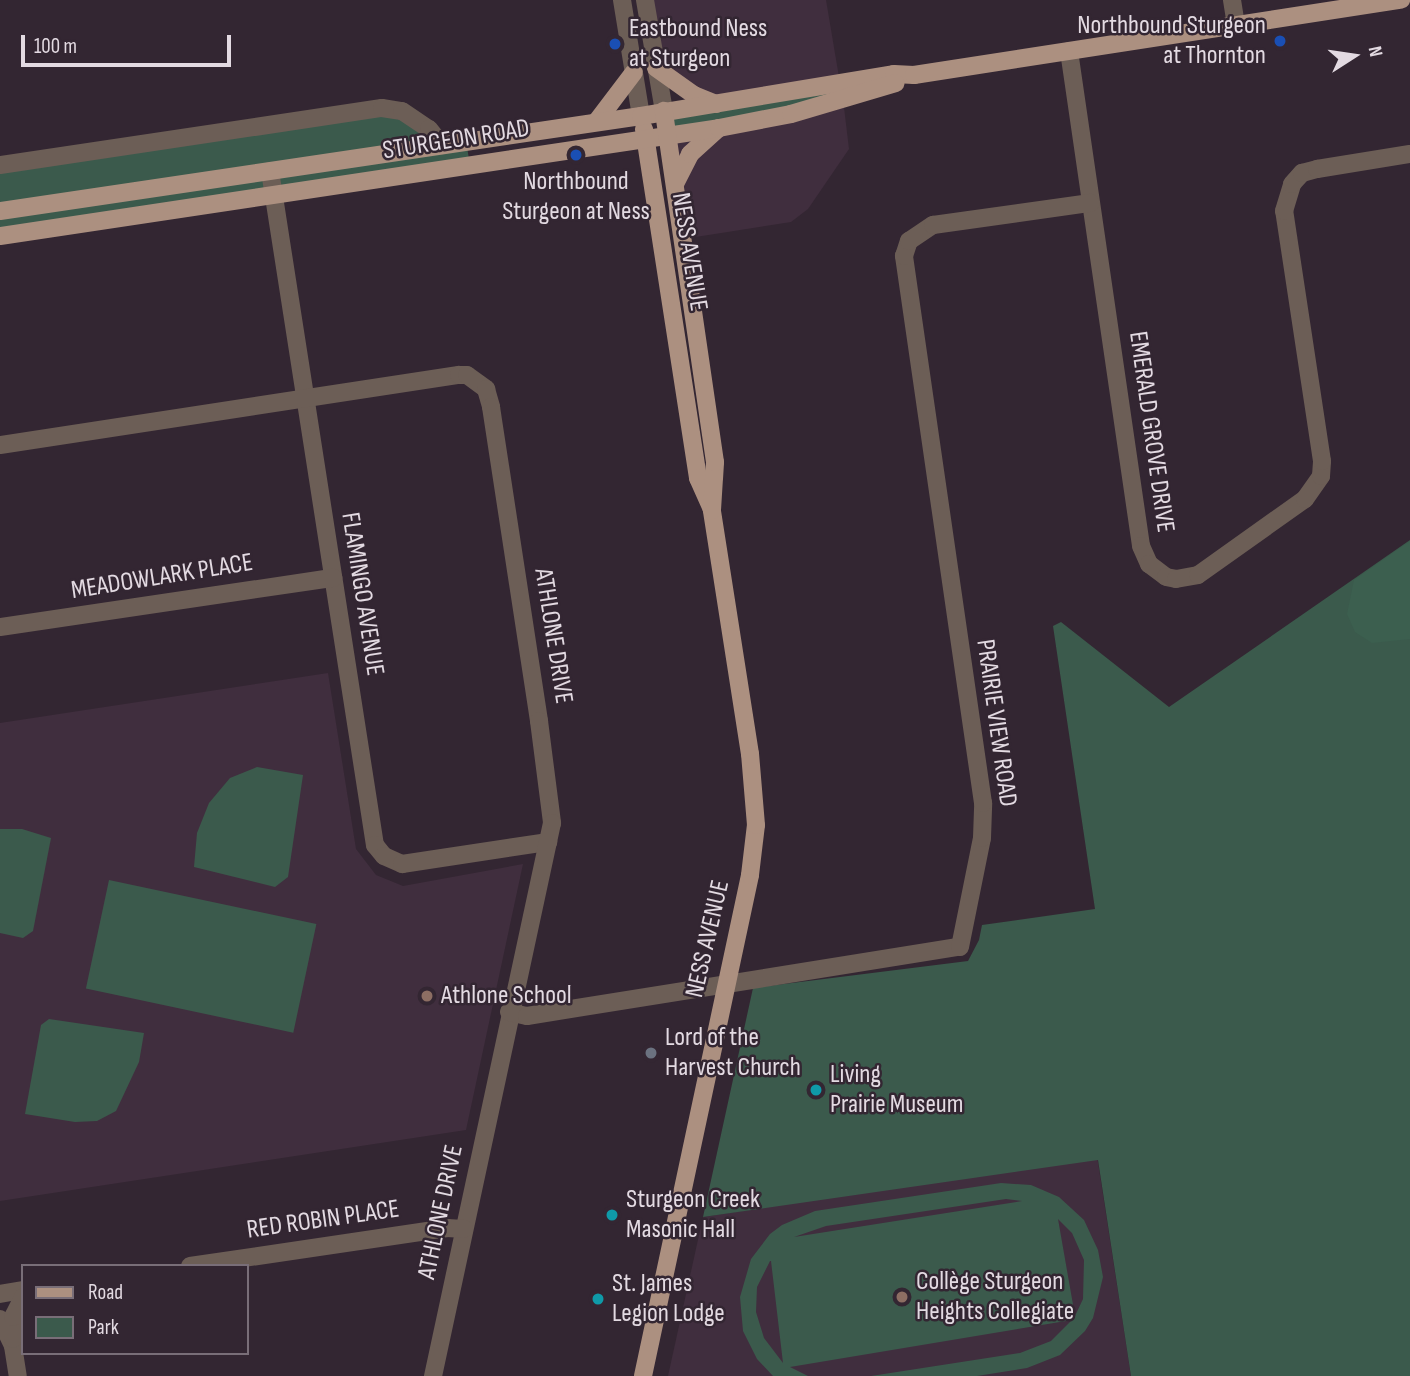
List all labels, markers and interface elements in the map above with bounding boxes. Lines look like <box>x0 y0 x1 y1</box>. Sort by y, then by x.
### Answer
place label: Northbound Sturgeon at Thornton <box>1077 10 1266 72</box>
place label: Eastbound Ness at Sturgeon <box>629 13 767 74</box>
scale bar <box>24 21 234 65</box>
north arrow <box>1319 21 1389 91</box>
marker: Northbound Sturgeon at Thornton <box>1272 33 1288 49</box>
text: 100 m <box>34 34 77 59</box>
marker: Eastbound Ness at Sturgeon <box>607 36 623 52</box>
text: N <box>1363 44 1387 59</box>
street label: STURGEON ROAD <box>380 113 532 167</box>
marker: Northbound Sturgeon at Ness <box>568 147 584 163</box>
place label: Northbound Sturgeon at Ness <box>502 166 650 228</box>
street label: NESS AVENUE <box>664 191 714 313</box>
street label: EMERALD GROVE DRIVE <box>1121 329 1181 535</box>
street label: FLAMINGO AVENUE <box>334 510 390 678</box>
street label: MEADOWLARK PLACE <box>69 547 255 607</box>
street label: ATHLONE DRIVE <box>527 566 579 706</box>
street label: PRAIRIE VIEW ROAD <box>969 637 1023 809</box>
street label: NESS AVENUE <box>679 877 737 1001</box>
place label: Athlone School <box>441 980 572 1012</box>
marker: Athlone School <box>419 988 435 1004</box>
place label: Lord of the Harvest Church <box>665 1022 801 1084</box>
marker: Lord of the Harvest Church <box>643 1045 659 1061</box>
place label: Living Prairie Museum <box>830 1059 963 1120</box>
marker: Living Prairie Museum <box>808 1082 824 1098</box>
street label: ATHLONE DRIVE <box>412 1142 470 1282</box>
place label: Sturgeon Creek Masonic Hall <box>626 1184 760 1246</box>
street label: RED ROBIN PLACE <box>245 1194 401 1246</box>
marker: Sturgeon Creek Masonic Hall <box>604 1207 620 1223</box>
legend <box>21 1264 248 1355</box>
place label: Collège Sturgeon Heights Collegiate <box>916 1266 1074 1328</box>
place label: St. James Legion Lodge <box>612 1268 725 1330</box>
text: Road <box>88 1280 123 1305</box>
marker: Collège Sturgeon Heights Collegiate <box>894 1289 910 1305</box>
marker: St. James Legion Lodge <box>590 1291 606 1307</box>
text: Park <box>88 1315 119 1340</box>

